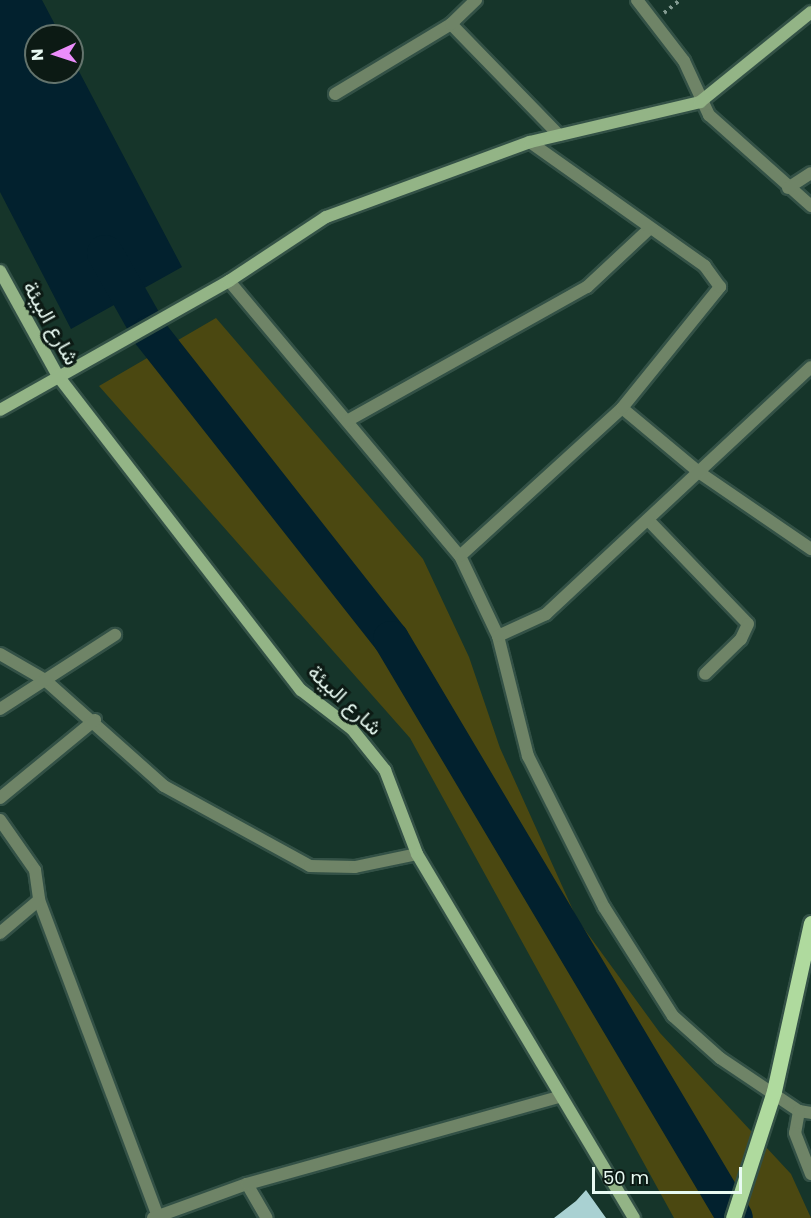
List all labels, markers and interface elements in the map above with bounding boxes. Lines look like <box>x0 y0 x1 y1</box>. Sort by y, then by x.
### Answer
north arrow <box>24 24 84 84</box>
text: N <box>26 48 49 61</box>
street label: شارع البيئة <box>18 277 84 369</box>
street label: شارع البيئة <box>303 659 387 741</box>
scale bar <box>595 1155 745 1193</box>
text: 50 m <box>603 1165 649 1190</box>

